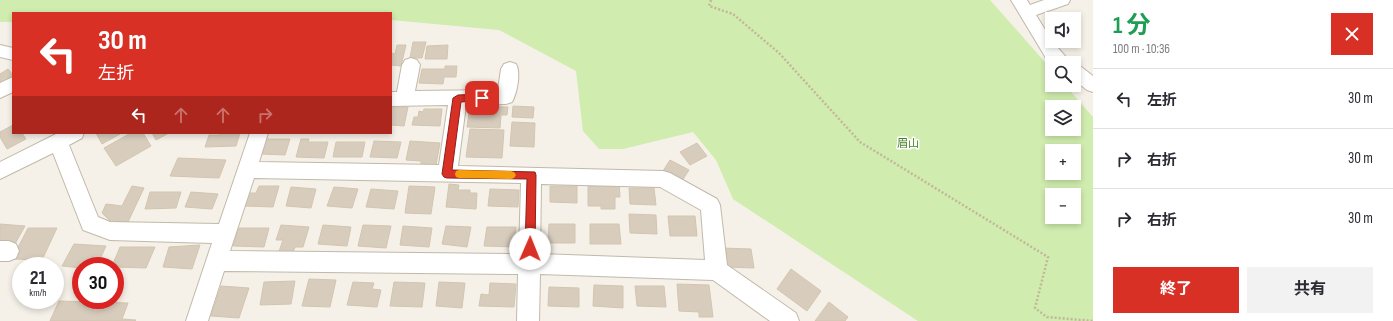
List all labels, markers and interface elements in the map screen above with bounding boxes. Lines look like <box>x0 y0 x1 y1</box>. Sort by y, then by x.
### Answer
text: 1 分 <box>1113 11 1150 40</box>
map controls <box>1045 12 1081 224</box>
button: sound <box>1045 12 1081 48</box>
button: close <box>1331 13 1373 55</box>
text: 30 m <box>98 24 147 57</box>
icon: left <box>32 28 84 80</box>
text: 100 m · 10:36 <box>1113 41 1170 57</box>
button: search <box>1045 56 1081 92</box>
text: 左折 <box>98 63 134 84</box>
pin <box>465 81 499 115</box>
icon: arrive <box>471 87 493 109</box>
icon: left <box>1113 88 1135 110</box>
text: 30 m <box>1348 89 1373 108</box>
text: 左折 <box>1147 91 1177 110</box>
button: layers <box>1045 100 1081 136</box>
icon: left <box>128 104 150 126</box>
icon: ahead <box>170 104 192 126</box>
icon: ahead <box>212 104 234 126</box>
icon: right <box>254 104 276 126</box>
park label: 眉山 <box>897 137 919 150</box>
button: + <box>1045 144 1081 180</box>
icon: right <box>1113 148 1135 170</box>
text: 30 m <box>1348 149 1373 168</box>
text: 右折 <box>1147 151 1177 170</box>
button: − <box>1045 188 1081 224</box>
icon: right <box>1113 208 1135 230</box>
text: 30 m <box>1348 209 1373 228</box>
text: 右折 <box>1147 211 1177 230</box>
position arrow <box>509 228 551 270</box>
speed limit sign: 30 <box>72 257 124 309</box>
text: 21 <box>30 266 46 290</box>
button: 終了 <box>1113 267 1239 313</box>
button: 共有 <box>1247 267 1373 313</box>
text: km/h <box>29 287 47 299</box>

